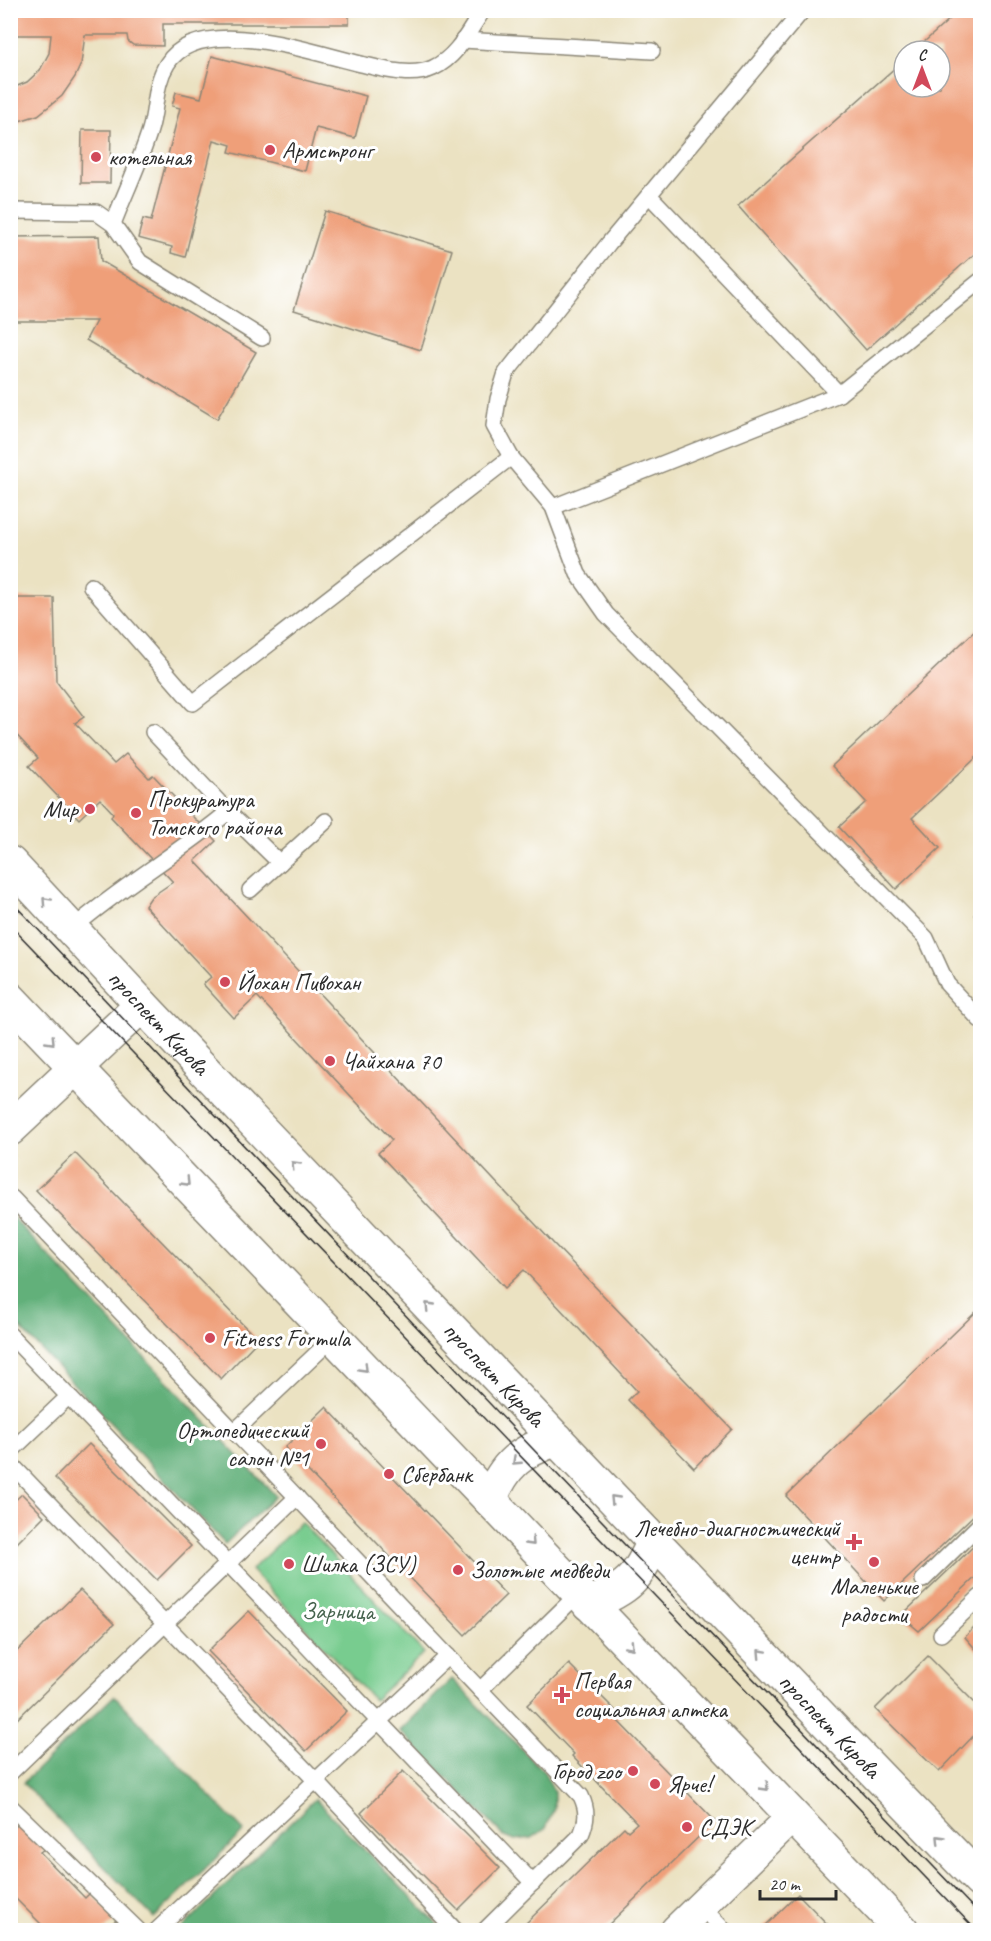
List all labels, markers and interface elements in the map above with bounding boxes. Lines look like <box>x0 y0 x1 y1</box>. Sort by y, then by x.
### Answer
north arrow <box>892 39 952 99</box>
text: С <box>918 45 928 65</box>
place label: Армстронг <box>282 135 376 165</box>
place label: котельная <box>108 142 193 172</box>
marker: Армстронг <box>263 143 277 157</box>
marker: котельная <box>89 150 103 164</box>
place label: Прокуратура Томского района <box>148 784 283 842</box>
place label: Мир <box>43 794 79 824</box>
marker: Мир <box>83 802 97 816</box>
marker: Прокуратура Томского района <box>129 806 143 820</box>
one-way arrow <box>42 897 53 908</box>
street label: проспект Кирова <box>102 963 217 1082</box>
place label: Йохан Пивохан <box>237 967 362 997</box>
marker: Йохан Пивохан <box>218 975 232 989</box>
one-way arrow <box>44 1034 55 1045</box>
place label: Чайхана 70 <box>342 1046 443 1076</box>
marker: Чайхана 70 <box>323 1054 337 1068</box>
one-way arrow <box>291 1161 302 1172</box>
one-way arrow <box>179 1175 190 1185</box>
one-way arrow <box>426 1302 437 1313</box>
street label: проспект Кирова <box>437 1315 552 1434</box>
place label: Fitness Formula <box>222 1323 351 1353</box>
marker: Fitness Formula <box>203 1331 217 1345</box>
one-way arrow <box>357 1361 368 1372</box>
place label: Ортопедический салон №1 <box>177 1415 311 1473</box>
marker: Ортопедический салон №1 <box>314 1437 328 1451</box>
one-way arrow <box>512 1454 522 1465</box>
place label: Сбербанк <box>401 1459 474 1489</box>
marker: Сбербанк <box>382 1467 396 1481</box>
one-way arrow <box>610 1495 621 1505</box>
place label: Лечебно-диагностический центр <box>634 1513 842 1571</box>
marker: Лечебно-диагностический центр <box>845 1533 863 1551</box>
one-way arrow <box>523 1535 534 1546</box>
place label: Шилка (ЗСУ) <box>301 1549 417 1579</box>
place label: Золотые медведи <box>470 1555 611 1585</box>
marker: Маленькие радости <box>867 1555 881 1569</box>
marker: Шилка (ЗСУ) <box>282 1557 296 1571</box>
marker: Золотые медведи <box>451 1563 465 1577</box>
place label: Маленькие радости <box>831 1571 920 1629</box>
park label: Зарница <box>302 1596 376 1626</box>
one-way arrow <box>623 1639 634 1650</box>
one-way arrow <box>758 1649 769 1660</box>
place label: Первая социальная аптека <box>574 1666 728 1724</box>
street label: проспект Кирова <box>773 1667 888 1785</box>
marker: Первая социальная аптека <box>555 1688 569 1702</box>
place label: Город zoo <box>553 1756 624 1786</box>
marker: Город zoo <box>626 1764 640 1778</box>
place label: Ярче! <box>667 1769 716 1799</box>
marker: Ярче! <box>648 1777 662 1791</box>
one-way arrow <box>757 1779 768 1790</box>
place label: СДЭК <box>699 1812 757 1842</box>
marker: СДЭК <box>680 1820 694 1834</box>
one-way arrow <box>936 1836 947 1847</box>
scale bar <box>760 1863 836 1901</box>
text: 20 m <box>769 1873 802 1895</box>

